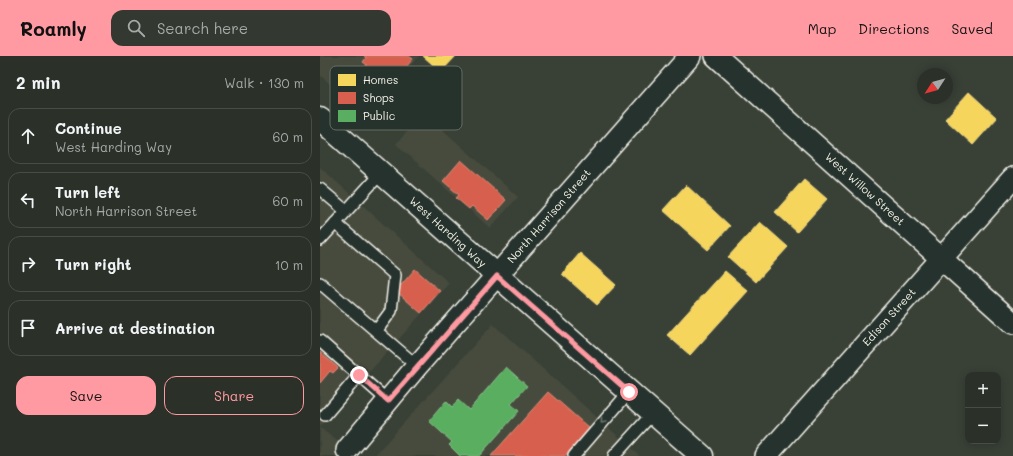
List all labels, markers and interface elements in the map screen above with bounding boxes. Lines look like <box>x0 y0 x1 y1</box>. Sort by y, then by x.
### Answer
search box <box>111 10 391 46</box>
text: Roamly <box>20 16 87 41</box>
icon: search <box>125 17 147 39</box>
text: Search here <box>157 18 248 38</box>
text: Map <box>808 19 836 38</box>
text: Directions <box>858 19 929 38</box>
text: Saved <box>951 19 993 38</box>
legend <box>330 66 462 130</box>
north arrow <box>917 68 953 104</box>
text: 2 min <box>16 71 61 93</box>
text: Homes <box>363 72 398 87</box>
text: Walk · 130 m <box>224 74 304 91</box>
text: Shops <box>363 90 394 105</box>
text: Public <box>363 108 395 123</box>
text: Continue <box>55 118 122 138</box>
icon: ahead <box>17 125 39 147</box>
text: 60 m <box>273 128 303 145</box>
text: West Harding Way <box>55 138 172 155</box>
street label: West Willow Street <box>822 149 908 229</box>
street label: North Harrison Street <box>503 165 594 266</box>
text: Turn left <box>55 182 120 202</box>
icon: left <box>17 189 39 211</box>
text: 60 m <box>273 192 303 209</box>
street label: West Harding Way <box>407 193 490 270</box>
text: North Harrison Street <box>55 202 197 219</box>
icon: right <box>17 253 39 275</box>
text: Turn right <box>55 254 132 274</box>
text: 10 m <box>275 256 303 273</box>
street label: Edison Street <box>859 284 919 349</box>
icon: arrive <box>17 317 39 339</box>
text: Arrive at destination <box>55 318 215 338</box>
route end <box>350 366 368 384</box>
map controls <box>965 372 1001 444</box>
button: + <box>965 372 1001 408</box>
button: Save <box>16 376 156 415</box>
button: Share <box>164 376 304 415</box>
route start <box>620 383 638 401</box>
button: − <box>965 408 1001 444</box>
one-way arrow <box>601 417 608 424</box>

